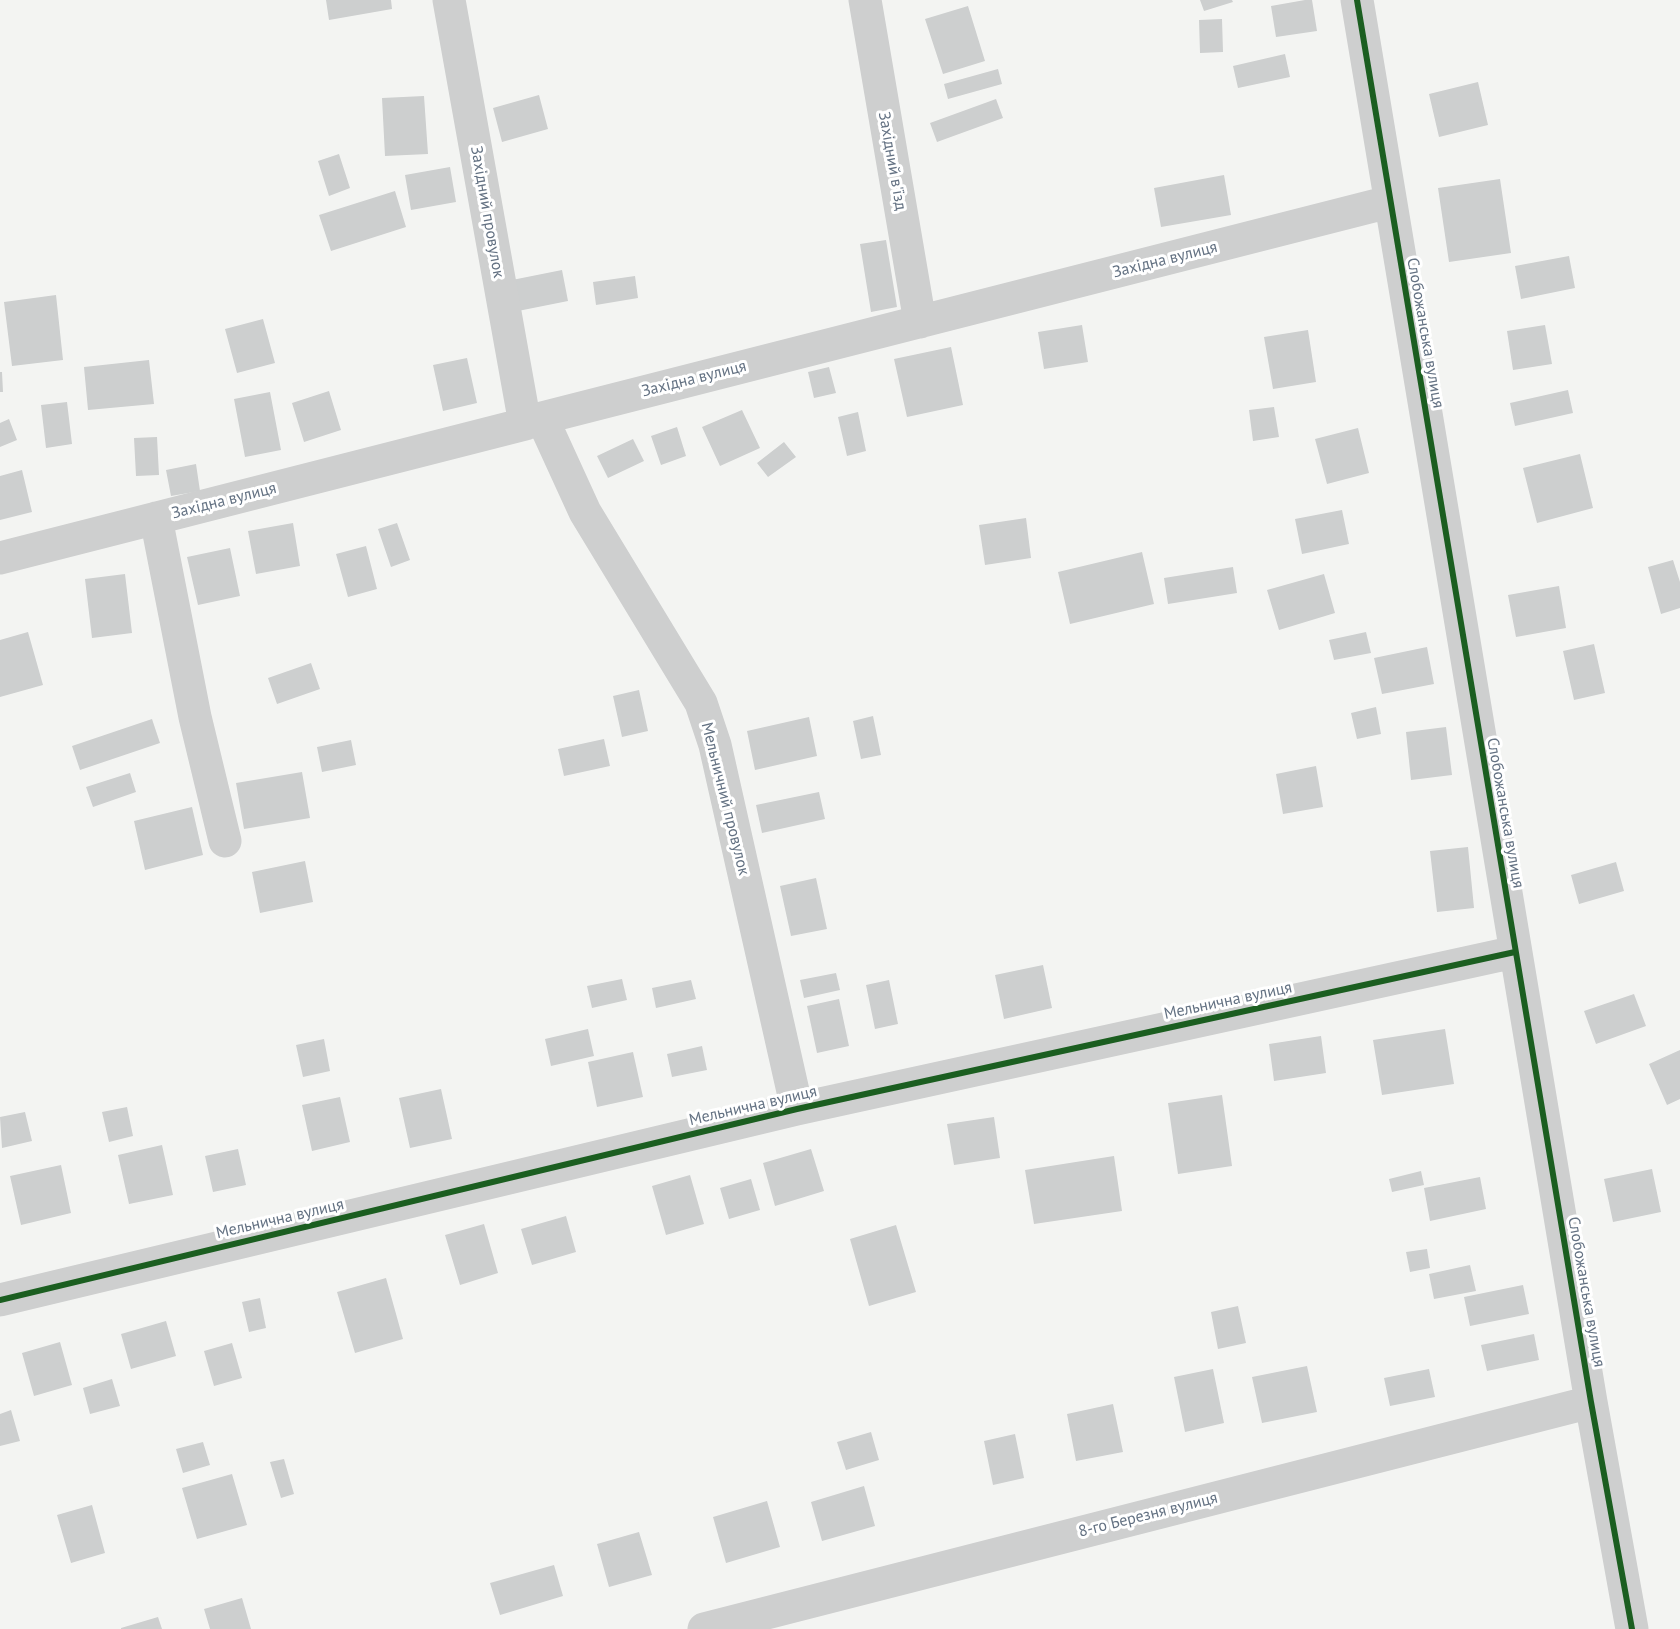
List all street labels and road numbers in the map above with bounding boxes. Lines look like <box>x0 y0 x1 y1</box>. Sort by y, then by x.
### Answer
street label: Західний в'їзд <box>874 110 910 212</box>
street label: Західний провулок <box>466 145 508 279</box>
street label: Західна вулиця <box>1111 238 1219 282</box>
street label: Слобожанська вулиця <box>1402 256 1448 410</box>
street label: Західна вулиця <box>640 357 748 401</box>
street label: Західна вулиця <box>170 479 278 523</box>
street label: Мельничний провулок <box>697 721 753 877</box>
street label: Слобожанська вулиця <box>1482 736 1528 890</box>
street label: Мельнична вулиця <box>1162 978 1294 1024</box>
street label: Мельнична вулиця <box>687 1082 819 1130</box>
street label: Мельнична вулиця <box>214 1195 346 1243</box>
street label: Слобожанська вулиця <box>1563 1215 1609 1369</box>
street label: 8-го Березня вулиця <box>1076 1488 1220 1542</box>

